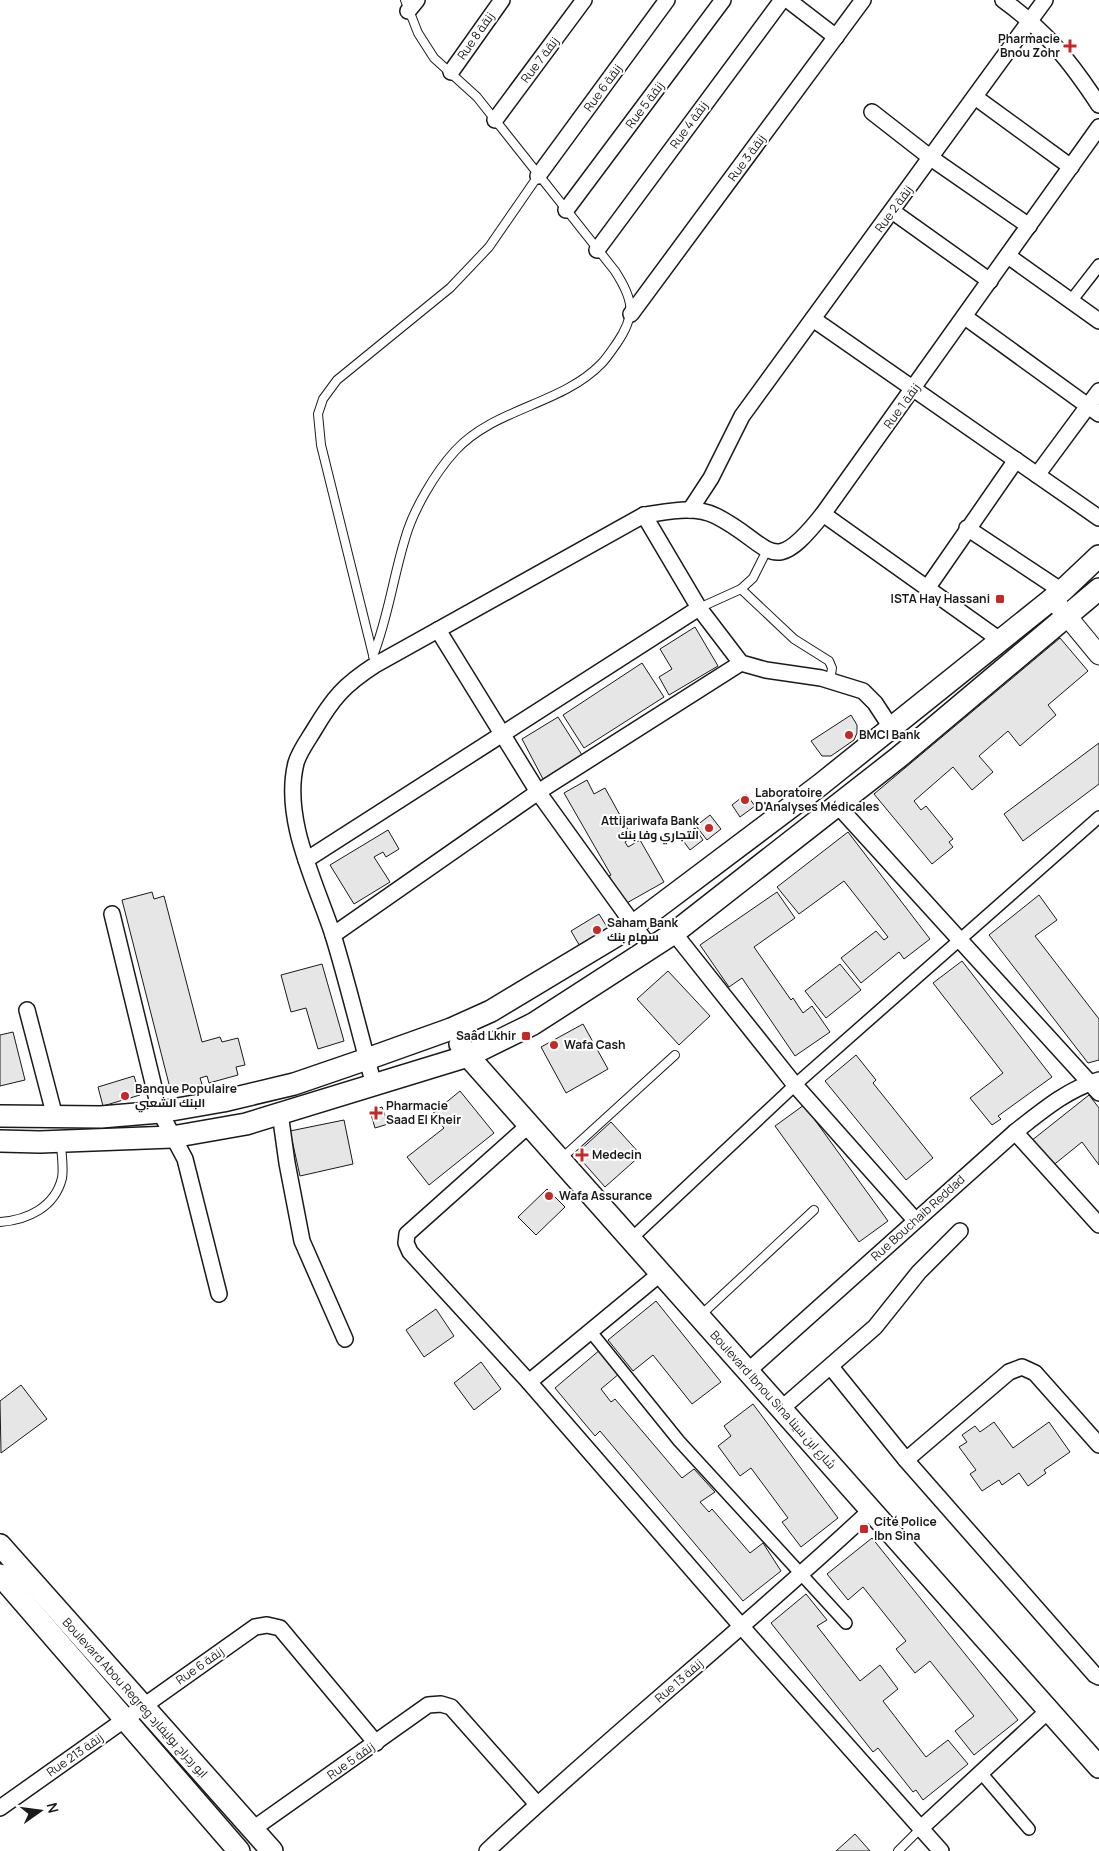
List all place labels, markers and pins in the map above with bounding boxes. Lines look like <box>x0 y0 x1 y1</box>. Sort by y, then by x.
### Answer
place label: Pharmacie Bnou Zohr <box>998 30 1060 61</box>
marker: Pharmacie Bnou Zohr <box>1064 40 1076 52</box>
place label: ISTA Hay Hassani <box>891 590 990 607</box>
marker: ISTA Hay Hassani <box>994 593 1006 605</box>
place label: BMCI Bank <box>859 726 920 743</box>
marker: BMCI Bank <box>843 729 855 741</box>
place label: Laboratoire D'Analyses Médicales <box>755 784 880 815</box>
marker: Laboratoire D'Analyses Médicales <box>739 794 751 806</box>
place label: Attijariwafa Bank التجاري وفا بنك <box>601 812 700 845</box>
marker: Attijariwafa Bank التجاري وفا بنك <box>703 822 715 834</box>
place label: Saham Bank سهام بنك <box>607 914 678 945</box>
marker: Saham Bank سهام بنك <box>591 924 603 936</box>
place label: Saâd Lkhir <box>456 1027 516 1044</box>
marker: Saâd Lkhir <box>520 1030 532 1042</box>
place label: Wafa Cash <box>564 1036 626 1053</box>
marker: Wafa Cash <box>548 1039 560 1051</box>
place label: Banque Populaire البنك الشعبي <box>135 1080 237 1113</box>
marker: Banque Populaire البنك الشعبي <box>119 1090 131 1102</box>
place label: Pharmacie Saad El Kheir <box>386 1097 461 1128</box>
marker: Pharmacie Saad El Kheir <box>370 1107 382 1119</box>
place label: Medecin <box>592 1146 642 1163</box>
marker: Medecin <box>576 1149 588 1161</box>
place label: Wafa Assurance <box>559 1187 652 1204</box>
marker: Wafa Assurance <box>543 1190 555 1202</box>
place label: Cité Police Ibn Sina <box>874 1513 937 1544</box>
marker: Cité Police Ibn Sina <box>858 1523 870 1535</box>

